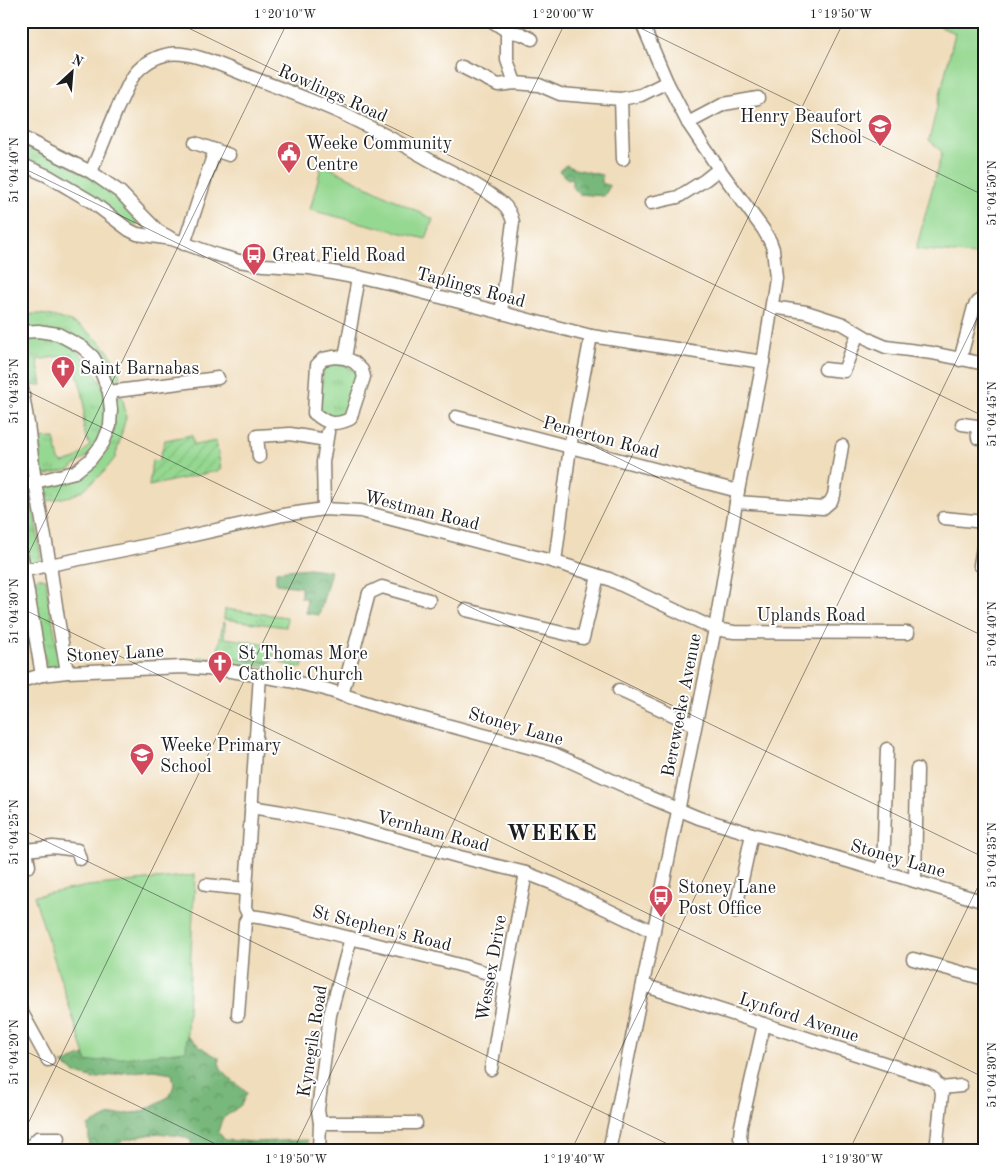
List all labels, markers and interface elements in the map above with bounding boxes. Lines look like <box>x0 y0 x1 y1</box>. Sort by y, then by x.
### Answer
text: 1°19'50"W <box>810 8 872 21</box>
text: 1°20'10"W <box>254 9 316 21</box>
text: 1°20'00"W <box>532 9 594 21</box>
north arrow <box>48 48 98 98</box>
text: N <box>69 53 85 70</box>
street label: Rowlings Road <box>275 62 390 126</box>
place label: Henry Beaufort School <box>740 108 862 147</box>
school or university icon: Henry Beaufort School <box>867 113 893 147</box>
place label: Weeke Community Centre <box>306 135 453 174</box>
text: 51°04'40"N <box>8 137 21 203</box>
public building icon: Weeke Community Centre <box>276 140 302 174</box>
text: 51°04'50"N <box>986 160 999 226</box>
bus stop icon: Great Field Road <box>241 242 267 276</box>
place label: Great Field Road <box>272 247 406 265</box>
street label: Taplings Road <box>414 265 527 311</box>
church icon: Saint Barnabas <box>50 355 76 389</box>
text: 51°04'35"N <box>8 358 21 424</box>
place label: Saint Barnabas <box>80 360 199 378</box>
text: 51°04'45"N <box>986 381 999 447</box>
street label: Pemerton Road <box>541 414 661 462</box>
street label: Westman Road <box>362 488 481 534</box>
text: 51°04'30"N <box>8 578 21 644</box>
text: 51°04'40"N <box>986 601 999 667</box>
street label: Uplands Road <box>756 607 866 625</box>
street label: Bereweeke Avenue <box>659 632 705 779</box>
street label: Stoney Lane <box>66 642 164 666</box>
place label: St Thomas More Catholic Church <box>238 645 368 684</box>
church icon: St Thomas More Catholic Church <box>207 650 233 684</box>
street label: Stoney Lane <box>466 705 565 749</box>
place label: Weeke Primary School <box>160 737 282 776</box>
school or university icon: Weeke Primary School <box>129 742 155 776</box>
text: 51°04'25"N <box>8 799 21 865</box>
street label: Vernham Road <box>375 808 491 856</box>
text: 51°04'35"N <box>986 822 999 888</box>
district label: WEEKE <box>506 823 598 845</box>
street label: Stoney Lane <box>848 837 947 881</box>
place label: Stoney Lane Post Office <box>678 879 776 918</box>
bus stop icon: Stoney Lane Post Office <box>648 884 674 918</box>
street label: St Stephen's Road <box>310 903 453 955</box>
street label: Wessex Drive <box>474 914 510 1023</box>
street label: Kynegils Road <box>295 984 331 1099</box>
street label: Lynford Avenue <box>736 990 861 1046</box>
text: 51°04'20"N <box>8 1019 21 1085</box>
text: 51°04'30"N <box>986 1042 999 1108</box>
text: 1°19'50"W <box>265 1153 327 1166</box>
text: 1°19'40"W <box>543 1154 605 1166</box>
text: 1°19'30"W <box>821 1154 883 1166</box>

